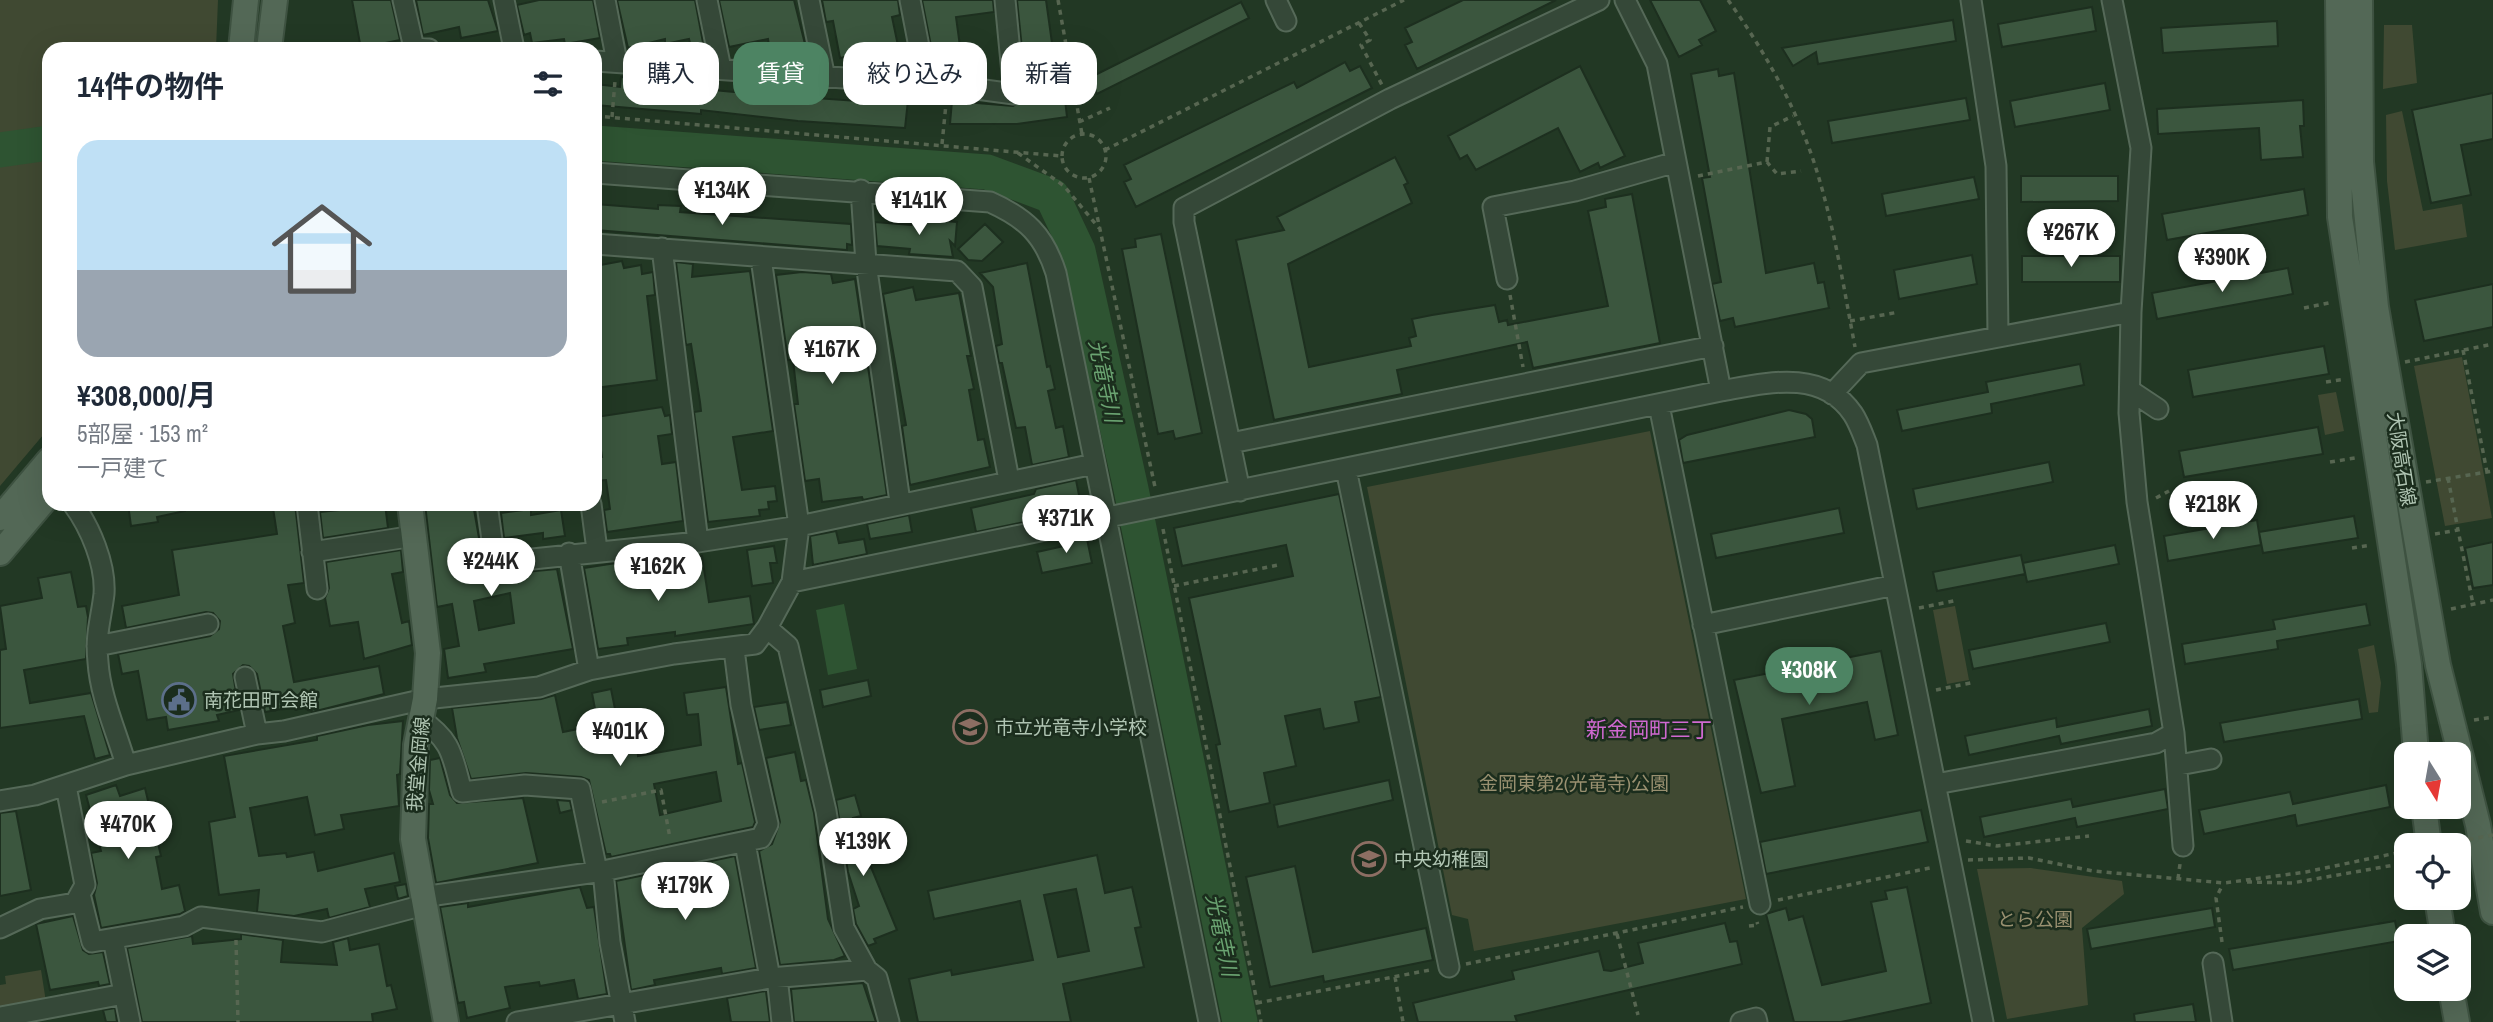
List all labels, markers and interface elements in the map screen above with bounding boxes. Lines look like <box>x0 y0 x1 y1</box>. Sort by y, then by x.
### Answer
chip: 購入 <box>623 42 719 105</box>
chip: 賃貸 <box>733 42 829 105</box>
chip: 絞り込み <box>843 42 987 105</box>
chip: 新着 <box>1001 42 1097 105</box>
icon: filters <box>529 65 567 103</box>
text: 14件の物件 <box>77 66 224 106</box>
pin: ¥134K <box>673 168 771 227</box>
text: ¥134K <box>694 174 750 205</box>
pin: ¥141K <box>870 177 968 237</box>
text: ¥141K <box>891 184 947 215</box>
icon: home <box>259 186 385 312</box>
pin: ¥267K <box>2022 210 2120 269</box>
text: ¥267K <box>2043 216 2099 247</box>
pin: ¥390K <box>2173 234 2271 294</box>
text: ¥390K <box>2194 241 2250 272</box>
pin: ¥167K <box>783 326 881 386</box>
text: ¥167K <box>804 333 860 364</box>
water label: 光竜寺川 <box>1082 337 1128 427</box>
text: ¥308,000/月 <box>77 375 216 415</box>
street label: 大阪高石線 <box>2382 410 2422 508</box>
text: 5部屋 · 153 m² <box>77 418 208 449</box>
text: 一戸建て <box>77 452 169 483</box>
pin: ¥218K <box>2164 482 2262 541</box>
text: ¥218K <box>2185 488 2241 519</box>
pin: ¥371K <box>1017 496 1115 555</box>
text: ¥371K <box>1038 502 1094 533</box>
pin: ¥244K <box>442 538 540 598</box>
pin: ¥162K <box>609 544 707 603</box>
text: ¥244K <box>463 545 519 576</box>
text: ¥162K <box>630 550 686 581</box>
pin: ¥308K <box>1760 648 1858 707</box>
text: ¥308K <box>1781 654 1837 685</box>
public building icon: 南花田町会館 <box>160 681 198 719</box>
place label: 南花田町会館 <box>204 687 318 713</box>
pin: ¥401K <box>571 708 669 768</box>
school or university icon: 市立光竜寺小学校 <box>951 708 989 746</box>
place label: 市立光竜寺小学校 <box>995 714 1147 740</box>
text: ¥401K <box>592 715 648 746</box>
district label: 新金岡町三丁 <box>1586 715 1712 744</box>
street label: 我堂金岡線 <box>401 716 435 812</box>
north arrow <box>2394 742 2471 819</box>
map controls <box>2394 742 2471 1001</box>
park label: 金岡東第2(光竜寺)公園 <box>1479 770 1669 796</box>
pin: ¥470K <box>79 802 177 861</box>
text: ¥470K <box>100 808 156 839</box>
pin: ¥139K <box>814 818 912 878</box>
text: ¥139K <box>835 825 891 856</box>
button: locate <box>2394 833 2471 910</box>
school or university icon: 中央幼稚園 <box>1350 840 1388 878</box>
place label: 中央幼稚園 <box>1394 846 1489 872</box>
pin: ¥179K <box>636 862 734 922</box>
text: ¥179K <box>657 869 713 900</box>
water label: 光竜寺川 <box>1199 891 1245 981</box>
park label: とら公園 <box>1997 906 2073 932</box>
button: layers <box>2394 924 2471 1001</box>

